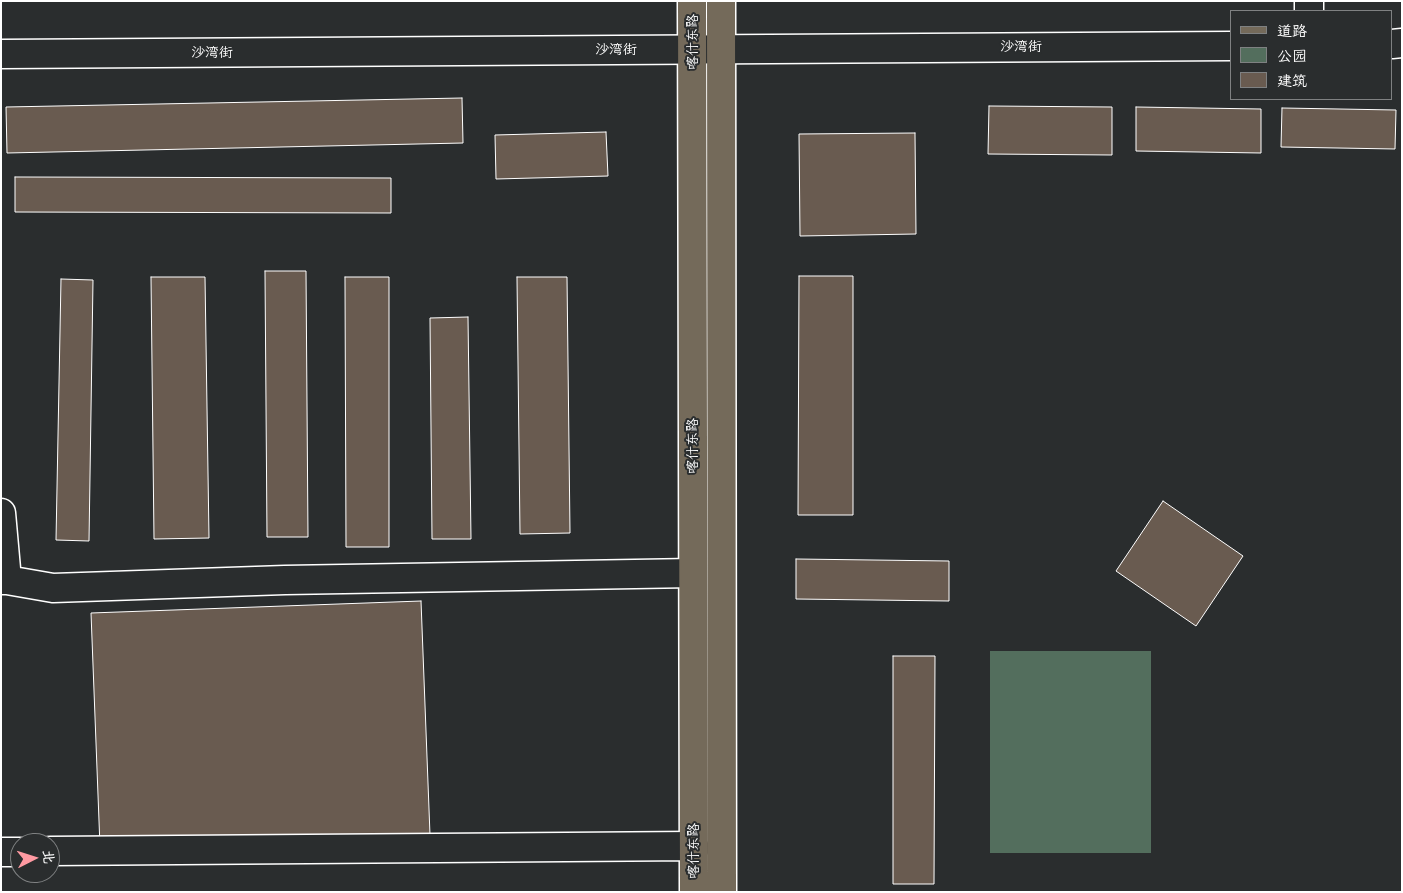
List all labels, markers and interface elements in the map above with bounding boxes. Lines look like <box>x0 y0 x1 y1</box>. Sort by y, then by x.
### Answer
legend <box>1230 10 1393 100</box>
street label: 喀什东路 <box>685 14 701 70</box>
text: 道路 <box>1277 20 1307 40</box>
street label: 沙湾街 <box>1000 39 1042 55</box>
street label: 沙湾街 <box>595 42 637 58</box>
street label: 沙湾街 <box>191 45 233 61</box>
text: 公园 <box>1277 45 1307 65</box>
text: 建筑 <box>1277 70 1307 90</box>
street label: 喀什东路 <box>685 418 701 474</box>
street label: 喀什东路 <box>686 823 702 879</box>
north arrow <box>10 833 60 883</box>
text: 北 <box>39 849 60 865</box>

